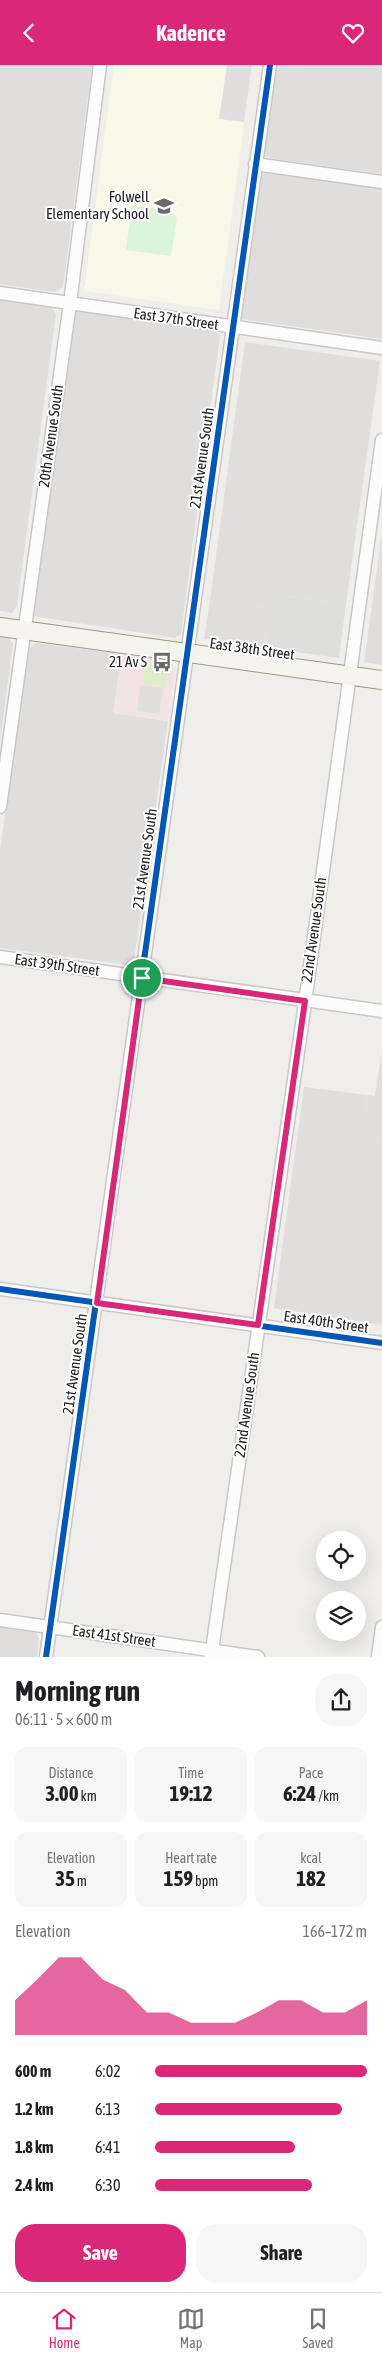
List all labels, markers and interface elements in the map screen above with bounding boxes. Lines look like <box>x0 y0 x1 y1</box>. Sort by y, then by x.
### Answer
icon: back <box>15 19 43 47</box>
icon: heart <box>339 19 367 47</box>
text: Kadence <box>156 20 226 46</box>
place label: Folwell Elementary School <box>46 188 149 222</box>
school or university icon: Folwell Elementary School <box>153 195 175 217</box>
street label: East 37th Street <box>132 304 220 333</box>
street label: 20th Avenue South <box>35 383 66 488</box>
street label: 21st Avenue South <box>186 406 217 509</box>
street label: East 38th Street <box>208 634 296 663</box>
bus stop icon: 21 Av S <box>151 651 173 673</box>
place label: 21 Av S <box>109 653 147 670</box>
street label: 21st Avenue South <box>129 807 160 910</box>
street label: 22nd Avenue South <box>298 876 329 984</box>
street label: East 39th Street <box>13 950 101 979</box>
pin <box>121 957 163 999</box>
icon: arrive <box>128 964 156 992</box>
street label: East 40th Street <box>282 1307 370 1336</box>
street label: 21st Avenue South <box>59 1312 90 1415</box>
street label: 22nd Avenue South <box>231 1351 262 1459</box>
map controls <box>316 1531 366 1641</box>
button: locate <box>316 1531 366 1581</box>
button: layers <box>316 1591 366 1641</box>
street label: East 41st Street <box>71 1621 157 1650</box>
button: share <box>315 1674 367 1726</box>
text: Morning run <box>15 1675 140 1707</box>
text: 06:11 · 5 × 600 m <box>15 1710 112 1728</box>
text: Distance <box>49 1765 93 1781</box>
text: Time <box>178 1765 204 1781</box>
text: Pace <box>299 1765 323 1781</box>
text: 3.00 <box>45 1781 79 1805</box>
text: 19:12 <box>169 1781 213 1805</box>
text: 6:24 <box>283 1781 316 1805</box>
text: km <box>79 1788 97 1804</box>
text: /km <box>316 1788 339 1804</box>
text: Elevation <box>47 1850 95 1866</box>
text: Heart rate <box>165 1850 217 1866</box>
text: kcal <box>300 1850 322 1866</box>
text: 35 <box>55 1866 75 1890</box>
text: 159 <box>164 1866 193 1890</box>
text: 182 <box>296 1866 326 1890</box>
text: m <box>75 1873 87 1889</box>
text: bpm <box>193 1873 218 1889</box>
text: Elevation <box>15 1922 70 1940</box>
text: 166–172 m <box>303 1922 367 1940</box>
text: 600 m <box>15 2062 51 2080</box>
text: 6:02 <box>95 2062 121 2080</box>
text: 1.2 km <box>15 2100 54 2118</box>
text: 6:13 <box>95 2100 120 2118</box>
text: 1.8 km <box>15 2138 54 2156</box>
text: 6:41 <box>95 2138 120 2156</box>
text: 2.4 km <box>15 2176 54 2194</box>
text: 6:30 <box>95 2176 120 2194</box>
button: Save <box>15 2224 186 2282</box>
button: Share <box>196 2224 367 2282</box>
tab: Home <box>49 2305 80 2351</box>
tab: Map <box>177 2305 205 2351</box>
tab: Saved <box>302 2305 333 2351</box>

